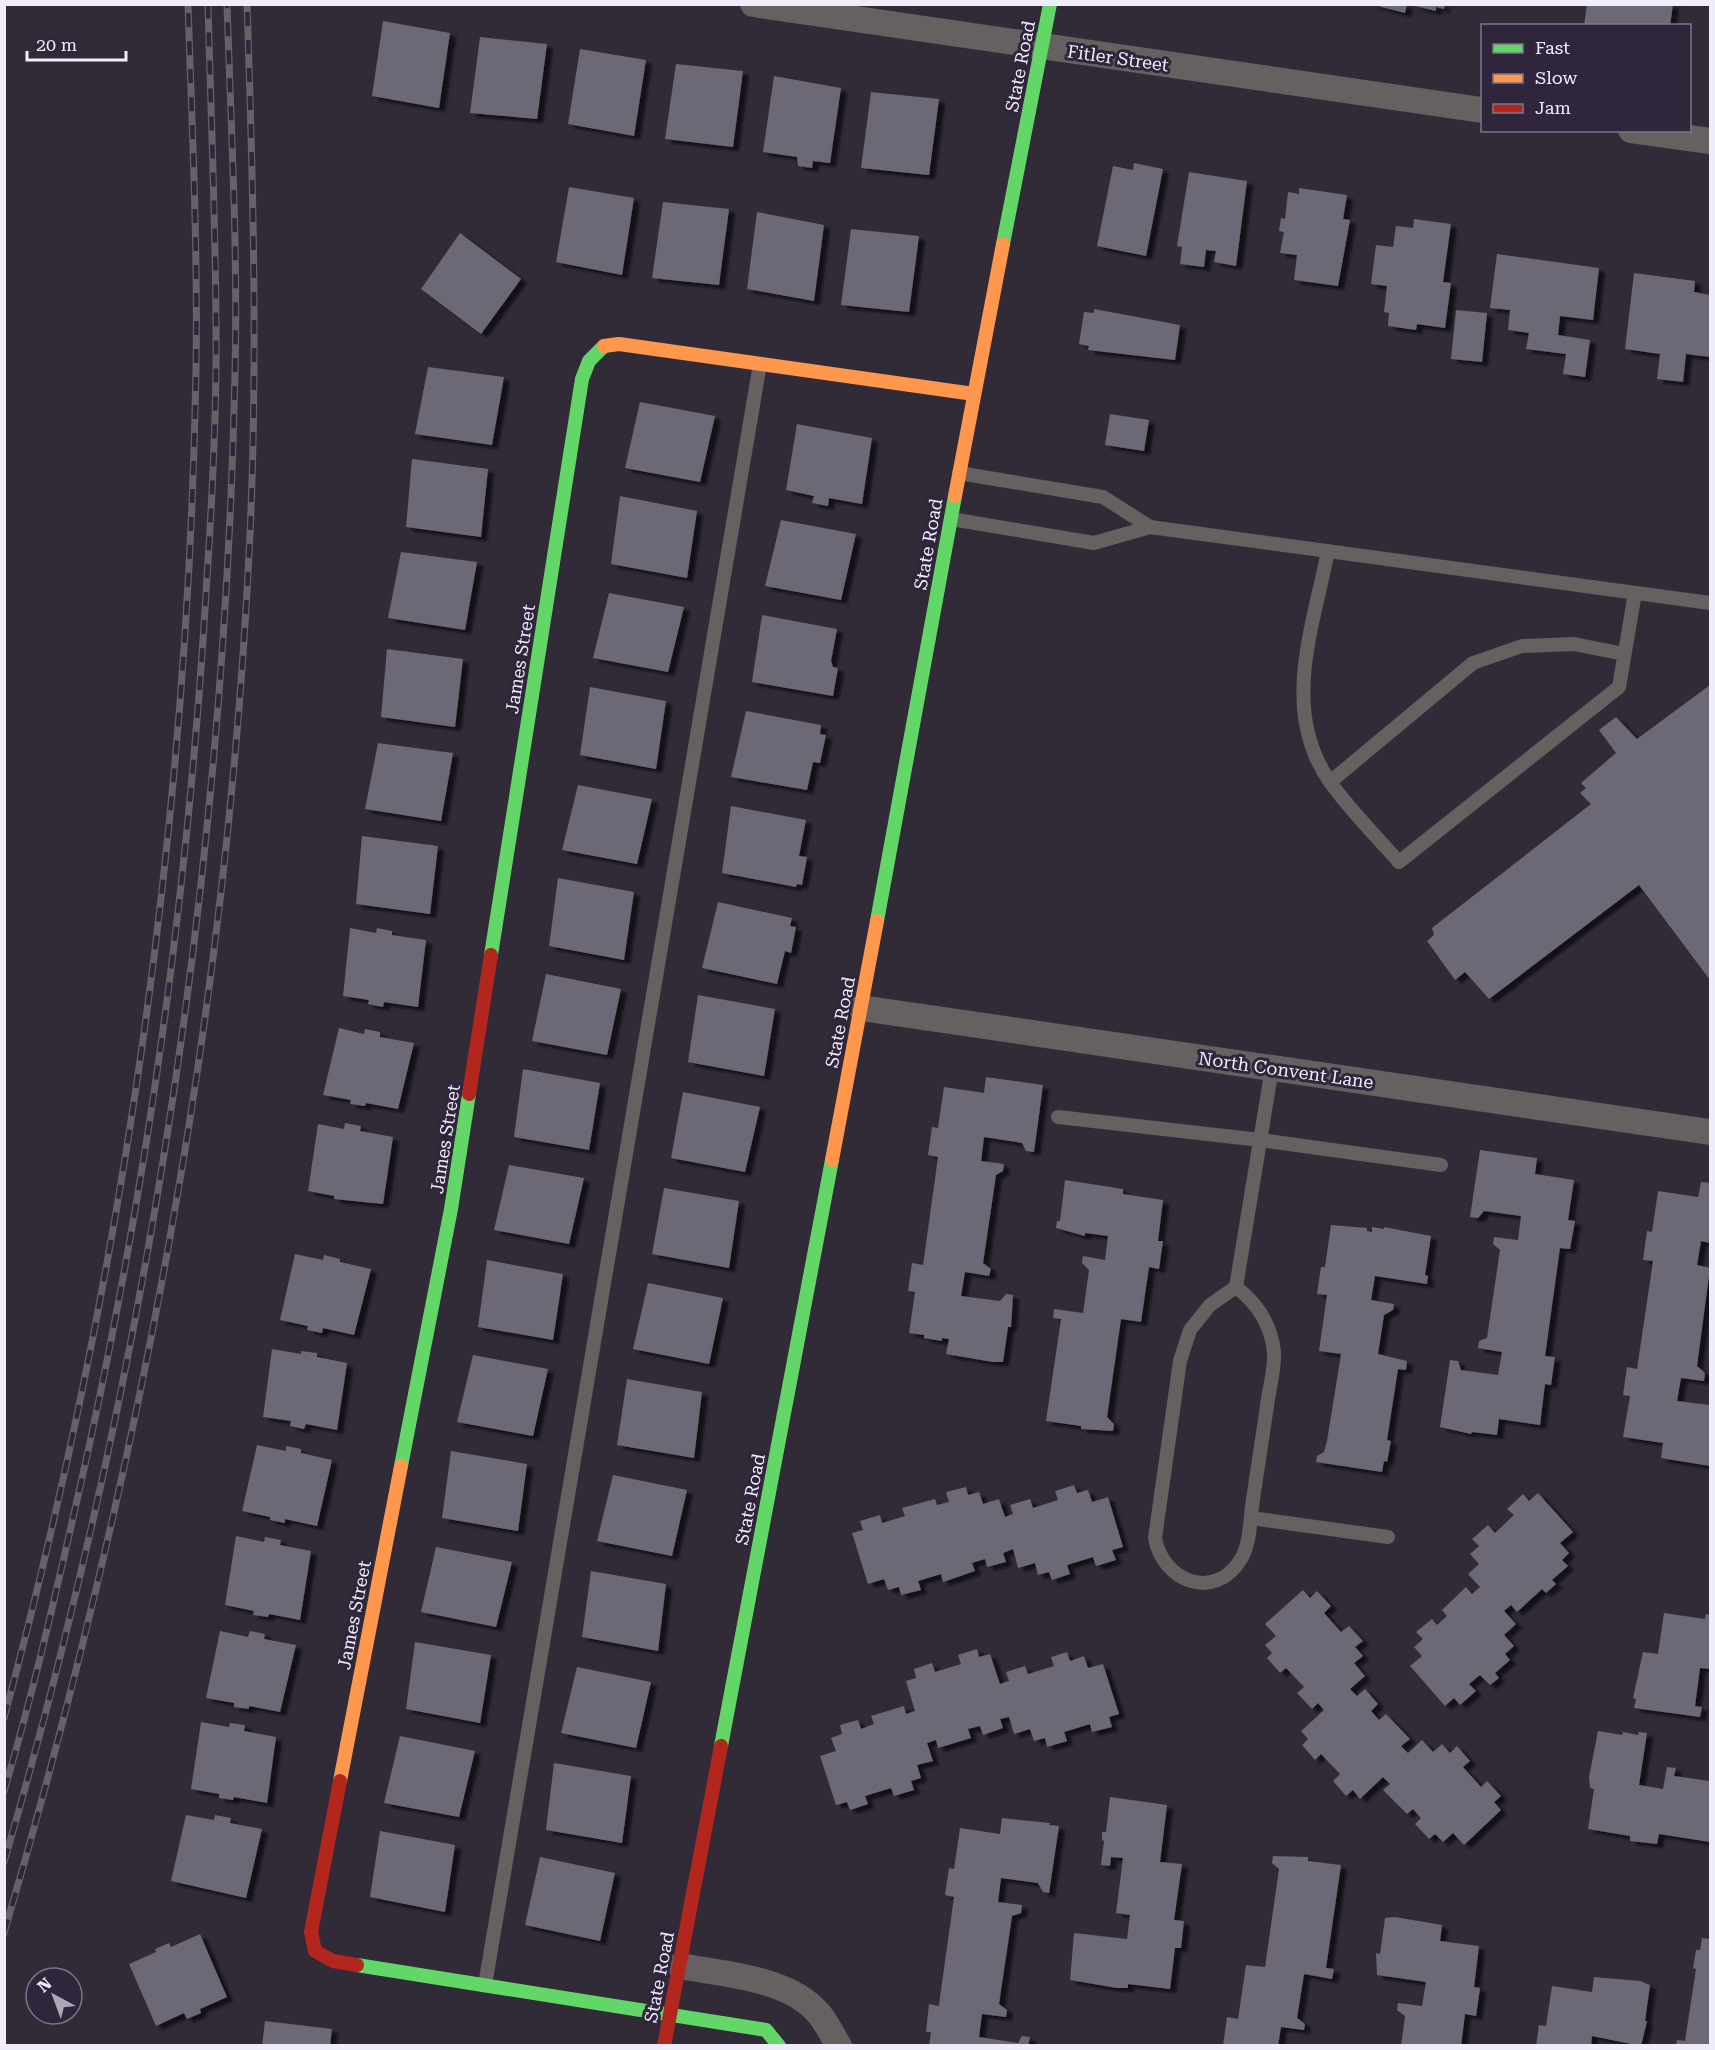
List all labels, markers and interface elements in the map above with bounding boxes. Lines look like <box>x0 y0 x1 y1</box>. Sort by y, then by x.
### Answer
street label: State Road <box>1001 18 1039 113</box>
scale bar <box>27 24 126 62</box>
legend <box>1481 24 1691 132</box>
text: 20 m <box>36 34 77 55</box>
text: Fast <box>1535 37 1570 58</box>
street label: Fitler Street <box>1066 40 1170 76</box>
text: Slow <box>1535 67 1577 88</box>
text: Jam <box>1535 97 1571 118</box>
street label: State Road <box>910 496 946 591</box>
street label: James Street <box>501 603 539 715</box>
street label: State Road <box>821 974 859 1069</box>
street label: North Convent Lane <box>1197 1047 1375 1093</box>
street label: James Street <box>426 1083 464 1195</box>
street label: State Road <box>731 1451 769 1546</box>
street label: James Street <box>333 1558 375 1671</box>
street label: State Road <box>640 1929 678 2024</box>
north arrow <box>24 1966 84 2026</box>
text: N <box>34 1974 55 1996</box>

